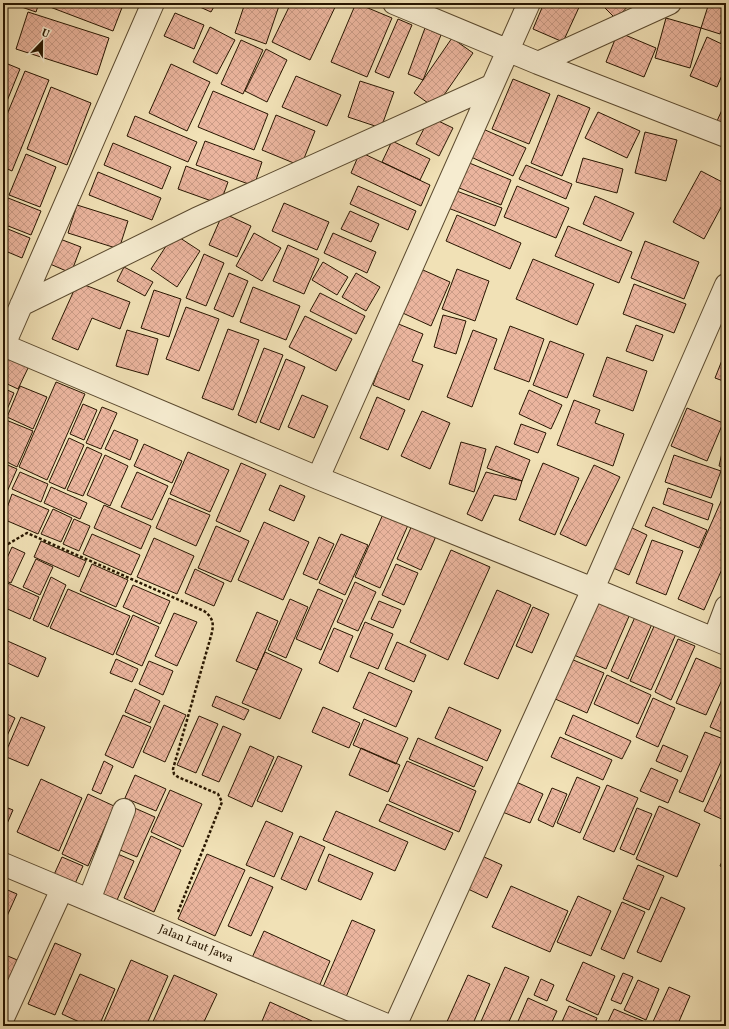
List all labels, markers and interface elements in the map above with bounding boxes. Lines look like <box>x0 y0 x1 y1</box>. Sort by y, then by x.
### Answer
north arrow <box>22 22 62 62</box>
text: U <box>39 26 52 43</box>
street label: Jalan Laut Jawa <box>156 921 236 967</box>

